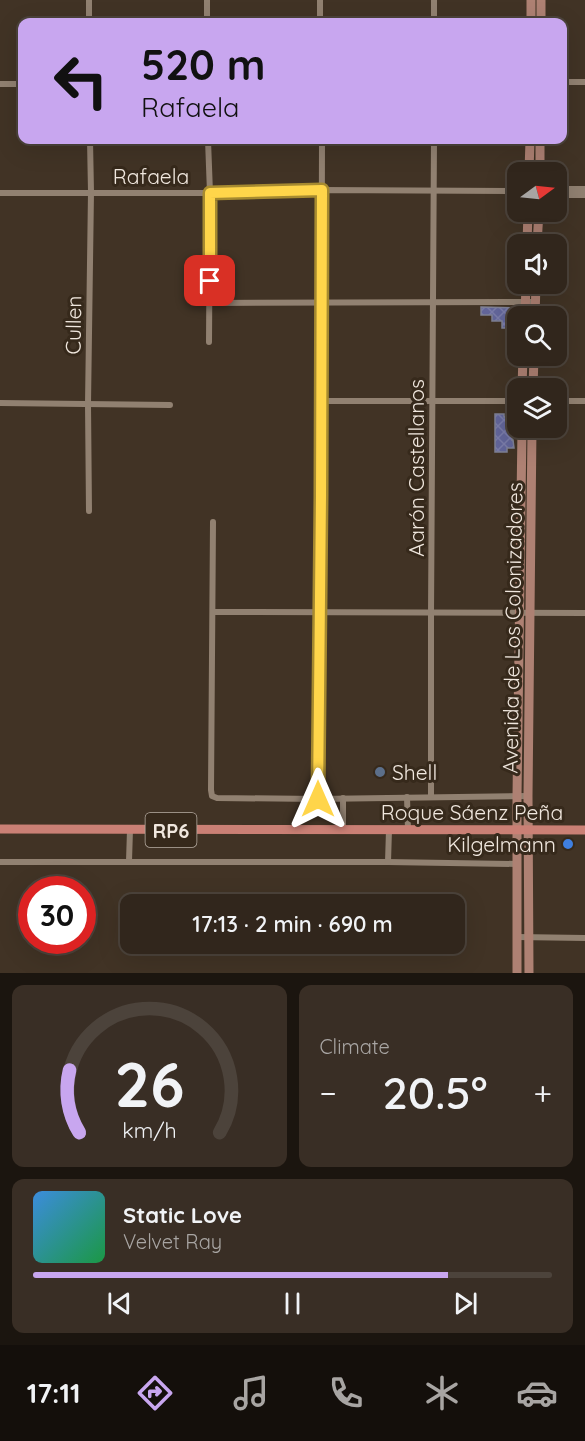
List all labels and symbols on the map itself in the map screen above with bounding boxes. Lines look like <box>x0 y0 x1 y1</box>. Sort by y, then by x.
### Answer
north arrow <box>507 162 567 222</box>
street label: Rafaela <box>113 163 189 189</box>
pin <box>184 255 235 306</box>
street label: Cullen <box>59 295 87 355</box>
street label: Aarón Castellanos <box>403 379 429 557</box>
street label: Avenida de Los Colonizadores <box>496 482 528 774</box>
place label: Shell <box>392 759 437 785</box>
marker: Shell <box>373 765 387 779</box>
position arrow <box>286 767 350 831</box>
street label: Roque Sáenz Peña <box>381 799 563 825</box>
road number: RP6 <box>146 813 196 847</box>
place label: Kilgelmann <box>447 831 556 857</box>
marker: Kilgelmann <box>561 837 575 851</box>
speed limit sign: 30 <box>18 876 96 954</box>

